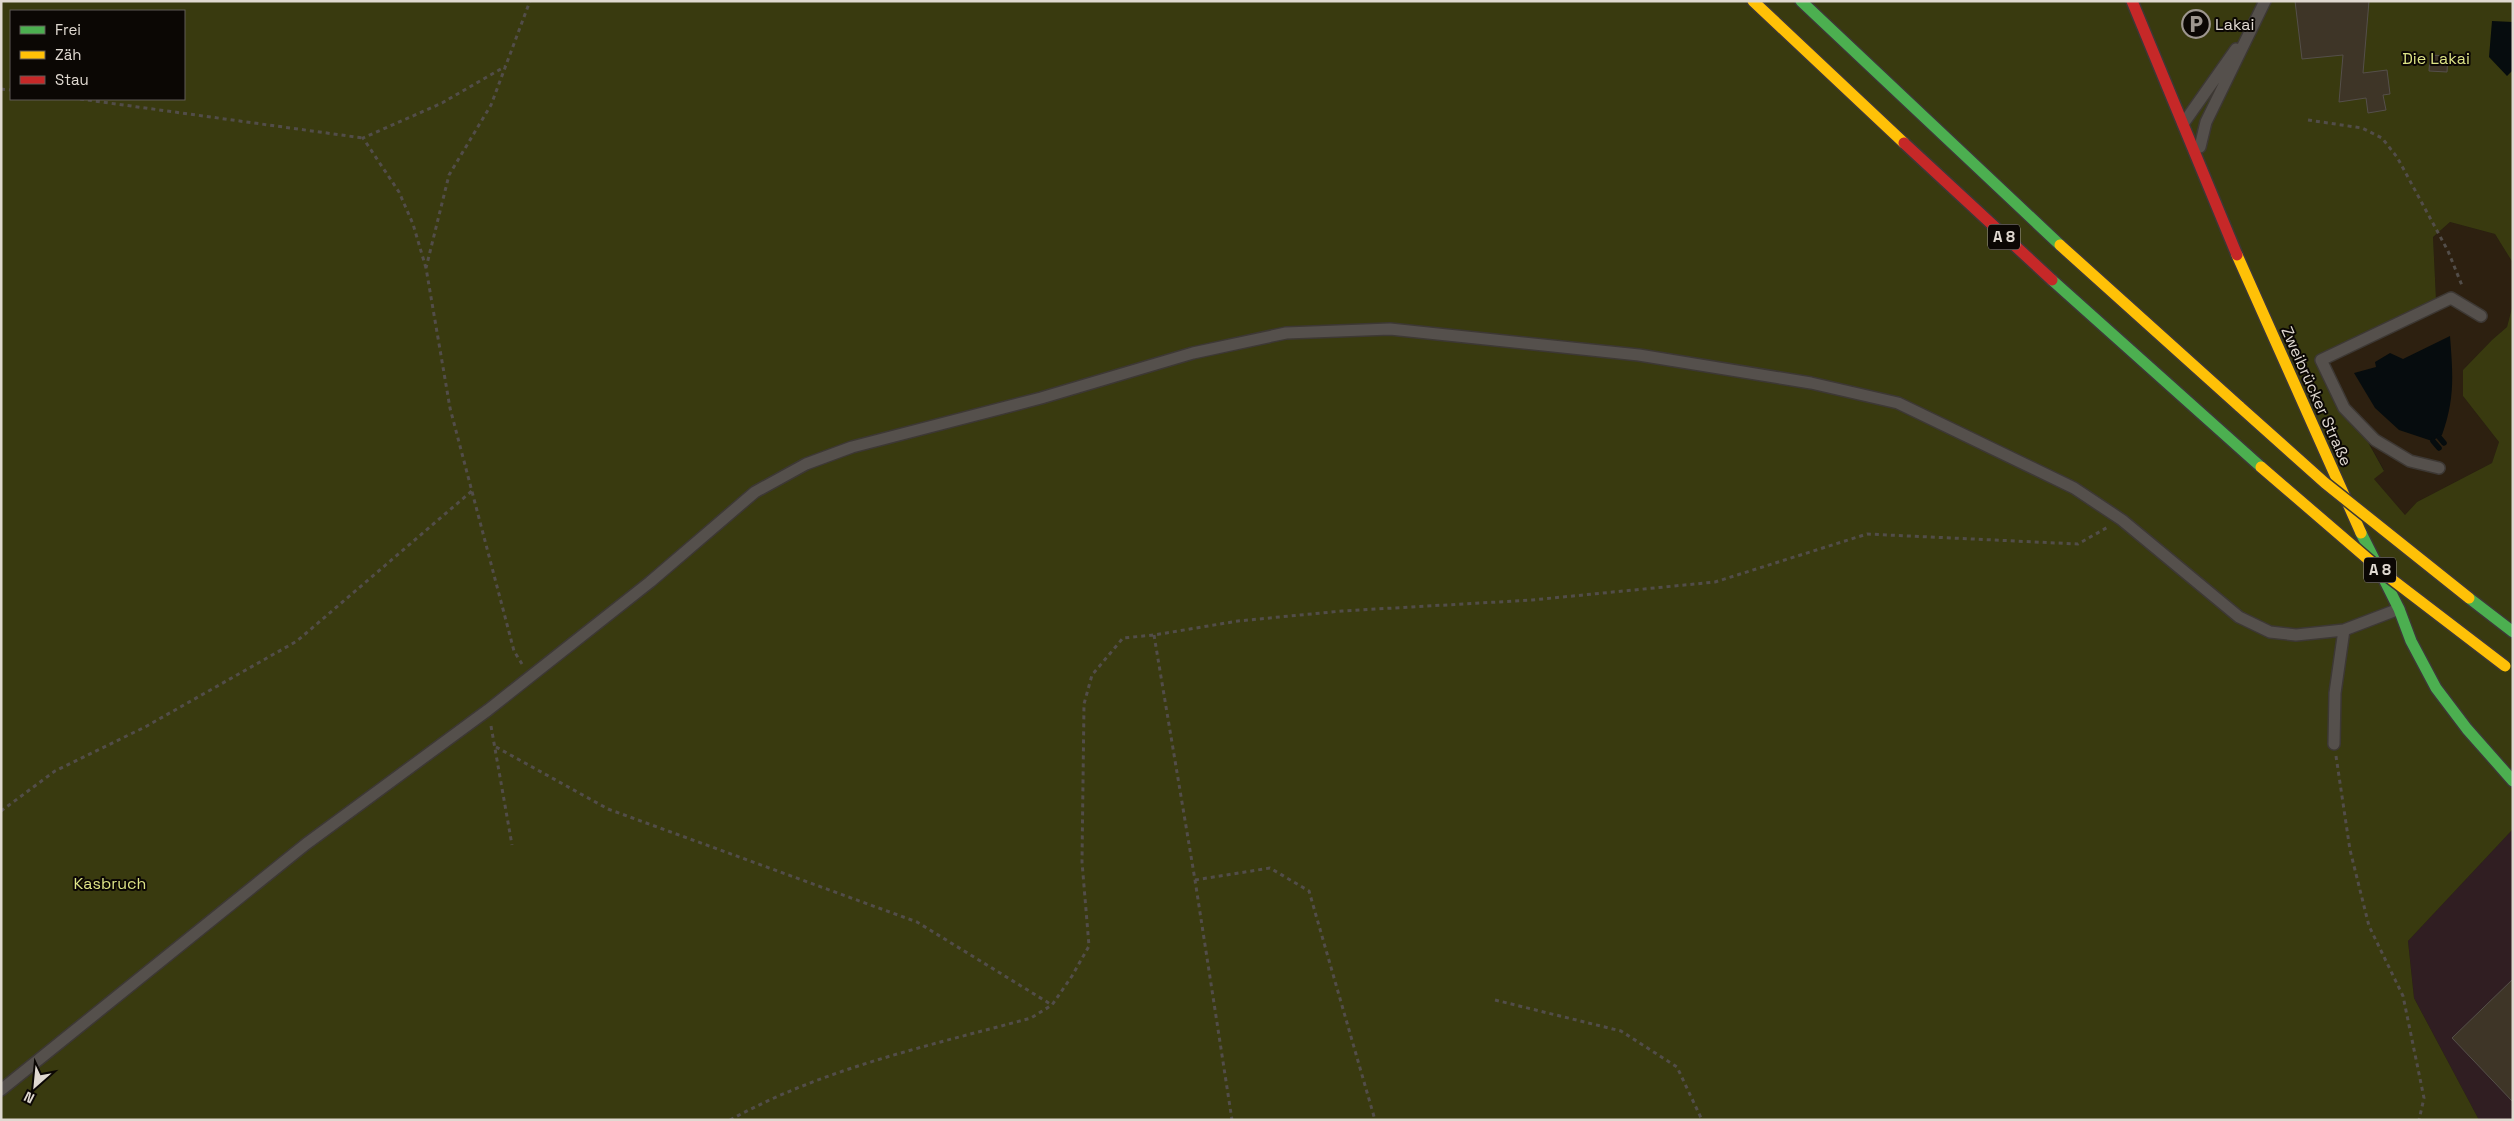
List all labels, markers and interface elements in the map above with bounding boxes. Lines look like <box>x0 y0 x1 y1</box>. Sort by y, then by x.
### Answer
parking icon: Lakai <box>2181 9 2211 39</box>
legend <box>10 10 185 100</box>
place label: Lakai <box>2215 14 2254 35</box>
text: Frei <box>55 20 81 39</box>
text: Zäh <box>55 45 81 64</box>
park label: Die Lakai <box>2402 48 2470 69</box>
text: Stau <box>55 70 89 89</box>
road number: A 8 <box>1988 224 2020 250</box>
street label: Zweibrücker Straße <box>2276 323 2357 469</box>
road number: A 8 <box>2364 558 2396 582</box>
park label: Kasbruch <box>74 873 146 894</box>
north arrow <box>10 1061 60 1111</box>
text: N <box>21 1087 37 1108</box>

